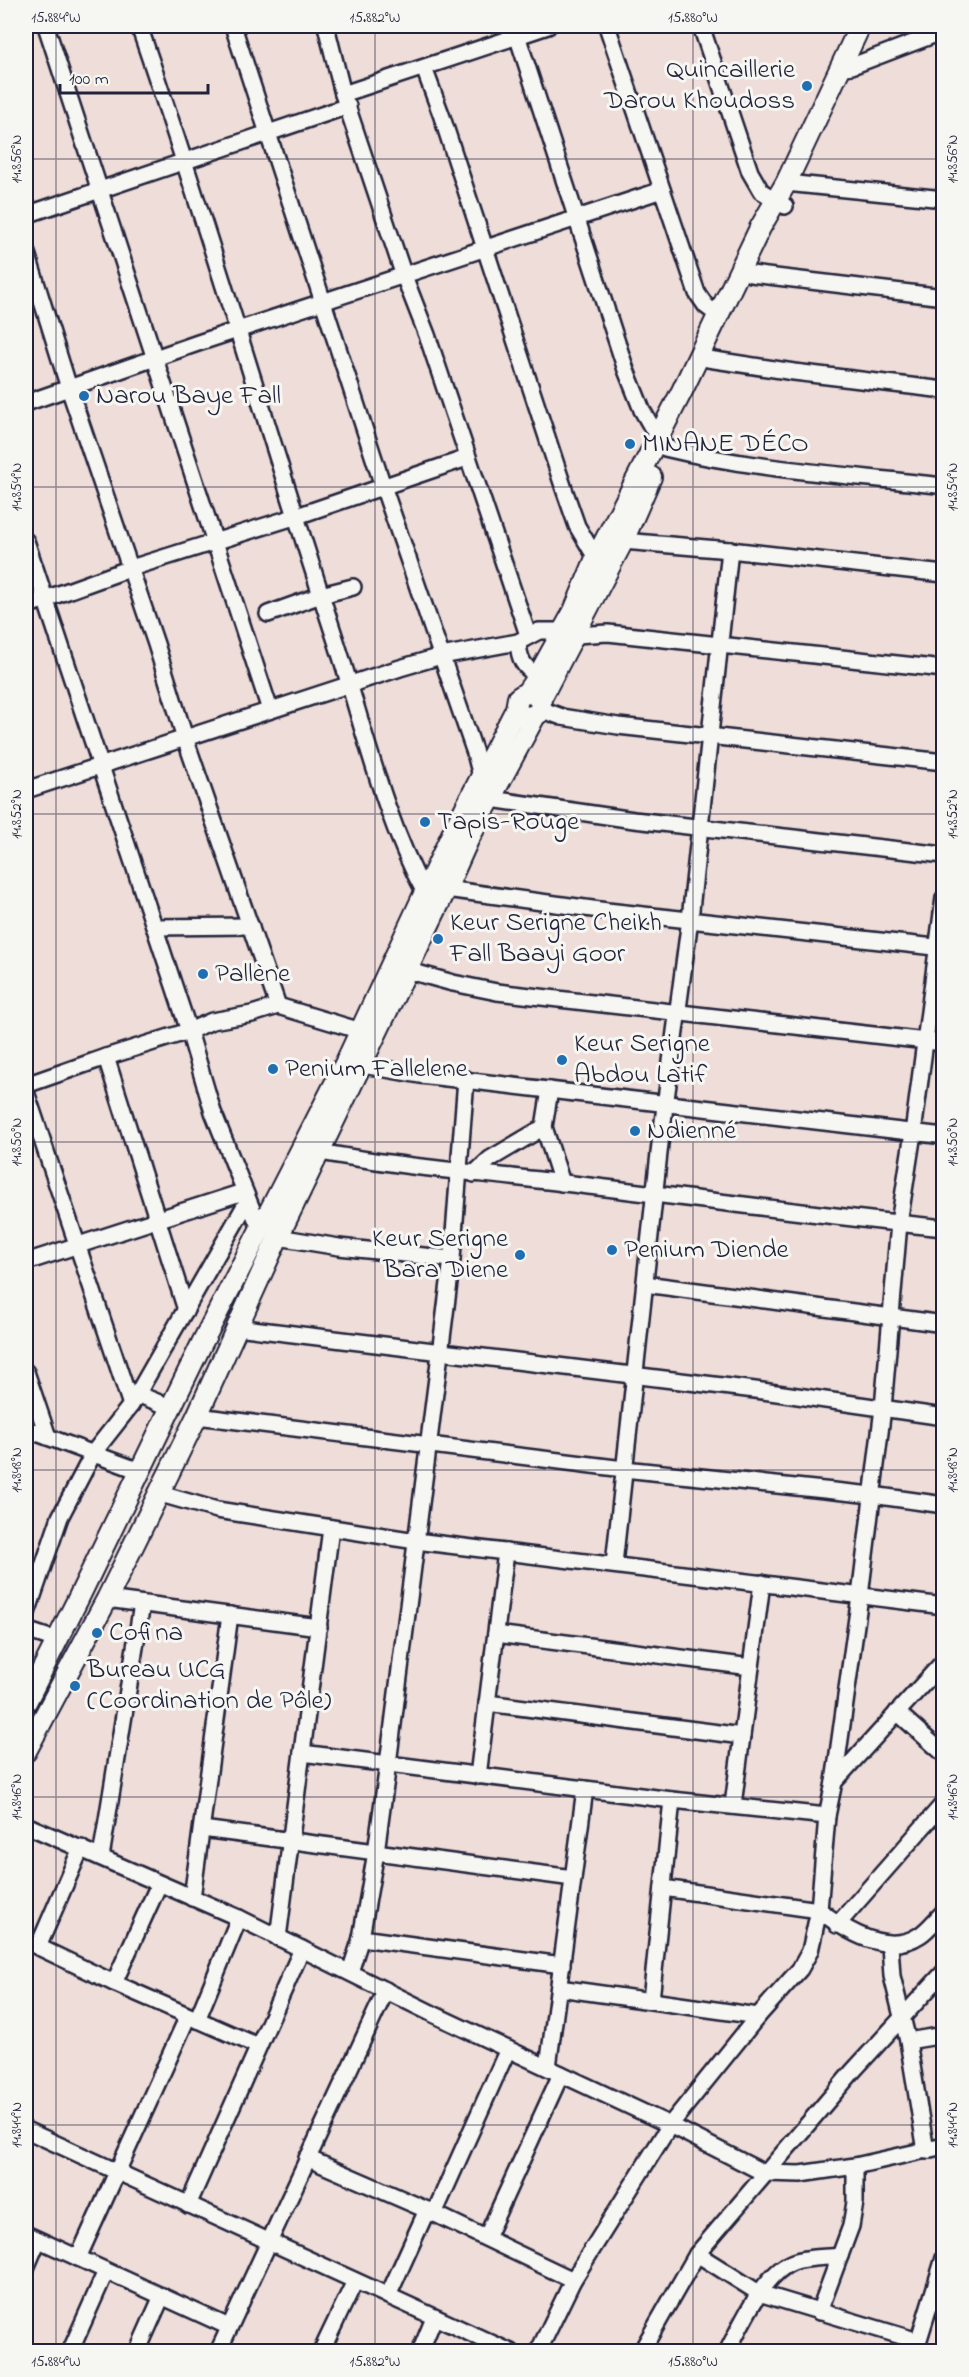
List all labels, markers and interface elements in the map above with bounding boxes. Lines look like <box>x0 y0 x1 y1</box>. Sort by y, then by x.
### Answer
text: 15.884°W <box>31 7 81 29</box>
text: 15.882°W <box>350 7 400 29</box>
text: 15.880°W <box>668 7 718 29</box>
place label: Quincaillerie Darou Khoudoss <box>603 51 796 121</box>
scale bar <box>60 57 208 95</box>
text: 100 m <box>69 67 109 93</box>
marker: Quincaillerie Darou Khoudoss <box>800 79 814 93</box>
text: 14.856°N <box>6 135 28 183</box>
text: 14.856°N <box>942 135 964 183</box>
place label: Narou Baye Fall <box>96 377 281 416</box>
marker: Narou Baye Fall <box>77 389 91 403</box>
place label: MINANE DÉCO <box>642 425 809 464</box>
marker: MINANE DÉCO <box>623 437 637 451</box>
text: 14.854°N <box>6 463 28 511</box>
text: 14.854°N <box>942 463 964 511</box>
text: 14.852°N <box>6 789 28 839</box>
text: 14.852°N <box>942 789 964 839</box>
place label: Tapis-Rouge <box>437 803 580 842</box>
marker: Tapis-Rouge <box>418 815 432 829</box>
place label: Keur Serigne Cheikh Fall Baayi Goor <box>449 904 662 974</box>
marker: Keur Serigne Cheikh Fall Baayi Goor <box>431 932 445 946</box>
place label: Pallène <box>215 955 291 994</box>
marker: Pallène <box>196 967 210 981</box>
place label: Keur Serigne Abdou Latif <box>574 1025 711 1095</box>
place label: Penium Fallelene <box>285 1050 469 1089</box>
marker: Keur Serigne Abdou Latif <box>555 1053 569 1067</box>
marker: Penium Fallelene <box>266 1062 280 1076</box>
place label: Ndienné <box>647 1112 737 1151</box>
text: 14.850°N <box>6 1118 28 1166</box>
text: 14.850°N <box>942 1118 964 1166</box>
marker: Ndienné <box>628 1124 642 1138</box>
place label: Keur Serigne Bara Diene <box>372 1220 509 1290</box>
place label: Penium Diende <box>624 1231 790 1270</box>
marker: Penium Diende <box>605 1243 619 1257</box>
marker: Keur Serigne Bara Diene <box>513 1248 527 1262</box>
text: 14.848°N <box>6 1447 28 1493</box>
text: 14.848°N <box>942 1447 964 1493</box>
place label: Cofina <box>109 1614 183 1653</box>
marker: Cofina <box>90 1626 104 1640</box>
place label: Bureau UCG (Coordination de Pôle) <box>86 1651 332 1721</box>
marker: Bureau UCG (Coordination de Pôle) <box>68 1679 82 1693</box>
text: 14.846°N <box>6 1774 28 1820</box>
text: 14.846°N <box>942 1774 964 1820</box>
text: 14.844°N <box>6 2102 28 2148</box>
text: 14.844°N <box>942 2102 964 2148</box>
text: 15.884°W <box>31 2351 81 2373</box>
text: 15.882°W <box>350 2351 400 2373</box>
text: 15.880°W <box>668 2351 718 2373</box>

